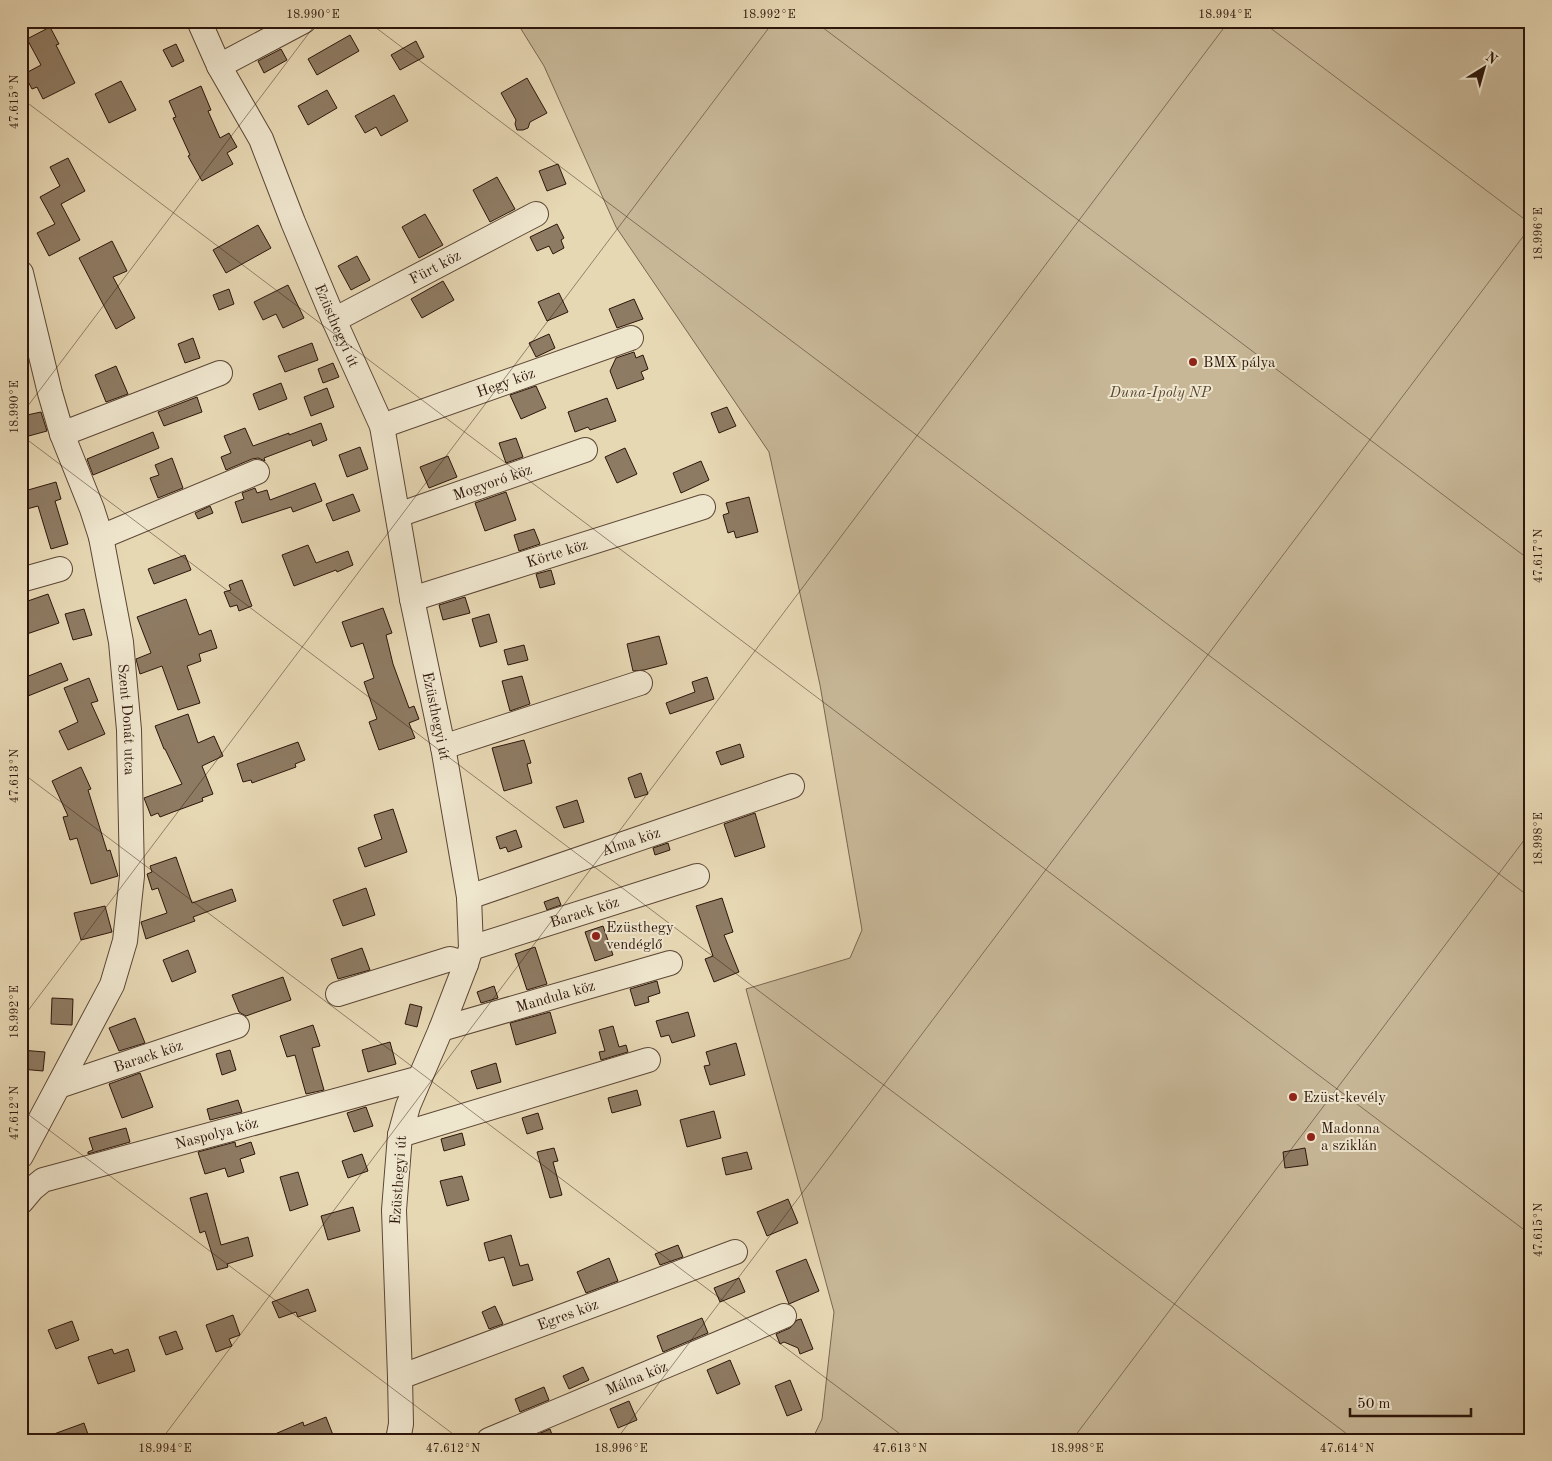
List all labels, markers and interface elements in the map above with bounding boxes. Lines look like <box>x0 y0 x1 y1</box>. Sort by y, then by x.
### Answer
text: 18.990°E <box>286 9 340 21</box>
text: 18.992°E <box>742 9 796 21</box>
text: 18.994°E <box>1198 9 1252 21</box>
north arrow <box>1460 42 1510 92</box>
text: N <box>1483 50 1500 67</box>
text: 47.615°N <box>8 75 21 129</box>
text: 18.996°E <box>1533 207 1545 261</box>
street label: Fürt köz <box>408 249 464 288</box>
street label: Ezüsthegyi út <box>311 282 361 370</box>
marker: BMX pálya <box>1187 356 1199 368</box>
place label: BMX pálya <box>1203 356 1276 371</box>
street label: Hegy köz <box>475 367 537 401</box>
text: 18.990°E <box>9 380 21 434</box>
park label: Duna-Ipoly NP <box>1109 386 1212 401</box>
street label: Mogyoró köz <box>452 463 534 504</box>
text: 47.617°N <box>1533 529 1545 583</box>
street label: Körte köz <box>525 538 590 571</box>
street label: Szent Donát utca <box>114 663 136 776</box>
street label: Ezüsthegyi út <box>419 671 451 761</box>
text: 47.613°N <box>9 749 21 803</box>
text: 18.998°E <box>1533 812 1545 866</box>
street label: Alma köz <box>600 826 662 860</box>
street label: Barack köz <box>548 895 621 931</box>
place label: Ezüsthegy vendéglő <box>606 921 674 953</box>
marker: Ezüsthegy vendéglő <box>590 930 602 942</box>
street label: Mandula köz <box>515 979 597 1016</box>
text: 18.992°E <box>9 985 21 1039</box>
street label: Barack köz <box>112 1039 185 1076</box>
text: 47.612°N <box>9 1086 21 1140</box>
marker: Ezüst-kevély <box>1287 1091 1299 1103</box>
place label: Ezüst-kevély <box>1303 1091 1386 1106</box>
street label: Naspolya köz <box>174 1116 260 1153</box>
place label: Madonna a sziklán <box>1321 1122 1380 1154</box>
marker: Madonna a sziklán <box>1305 1131 1317 1143</box>
street label: Ezüsthegyi út <box>389 1135 410 1225</box>
text: 47.615°N <box>1532 1203 1545 1257</box>
street label: Egres köz <box>536 1298 601 1334</box>
street label: Málna köz <box>604 1360 670 1399</box>
scale bar <box>1350 1386 1471 1418</box>
text: 50 m <box>1357 1397 1391 1412</box>
text: 18.994°E <box>138 1443 192 1455</box>
text: 47.612°N <box>426 1443 480 1455</box>
text: 18.996°E <box>594 1443 648 1455</box>
text: 47.613°N <box>873 1443 927 1455</box>
text: 18.998°E <box>1050 1443 1104 1455</box>
text: 47.614°N <box>1320 1443 1374 1455</box>

